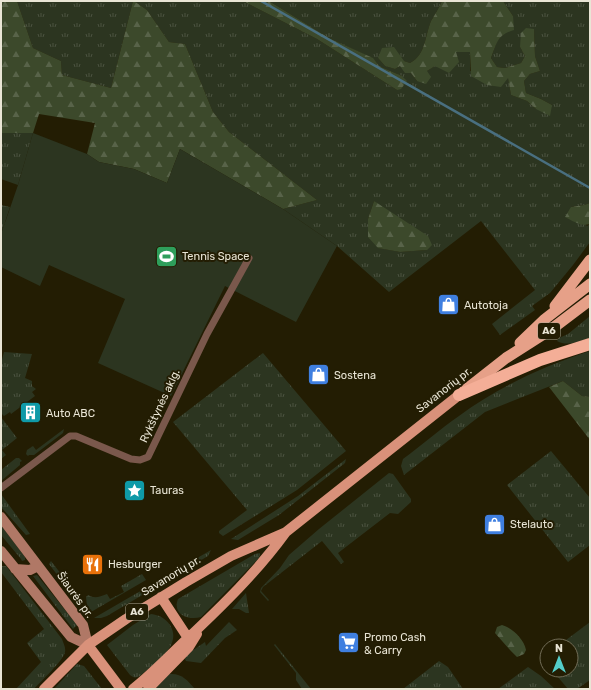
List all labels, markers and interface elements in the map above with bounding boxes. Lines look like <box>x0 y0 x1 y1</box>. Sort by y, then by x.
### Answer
sports icon: Tennis Space <box>154 243 180 269</box>
place label: Tennis Space <box>182 250 249 263</box>
shop icon: Autotoja <box>435 292 461 318</box>
place label: Autotoja <box>464 299 508 312</box>
road number: A6 <box>538 323 560 339</box>
shop icon: Sostena <box>306 362 332 388</box>
street label: Savanorių pr. <box>414 364 474 416</box>
street label: Rykštynės aklg. <box>137 367 183 445</box>
place label: Sostena <box>334 369 376 382</box>
building icon: Auto ABC <box>18 400 44 426</box>
place label: Auto ABC <box>46 407 95 420</box>
place icon: Tauras <box>121 477 147 503</box>
place label: Tauras <box>150 484 184 497</box>
shop icon: Stelauto <box>481 511 507 537</box>
place label: Stelauto <box>510 518 553 531</box>
restaurant icon: Hesburger <box>79 551 105 577</box>
street label: Savanorių pr. <box>139 553 203 599</box>
place label: Hesburger <box>108 558 163 571</box>
street label: Šiaurės pr. <box>54 569 96 621</box>
road number: A6 <box>126 604 148 620</box>
supermarket icon: Promo Cash & Carry <box>335 630 361 656</box>
place label: Promo Cash & Carry <box>364 631 426 657</box>
north arrow <box>539 638 579 678</box>
text: N <box>555 642 563 655</box>

